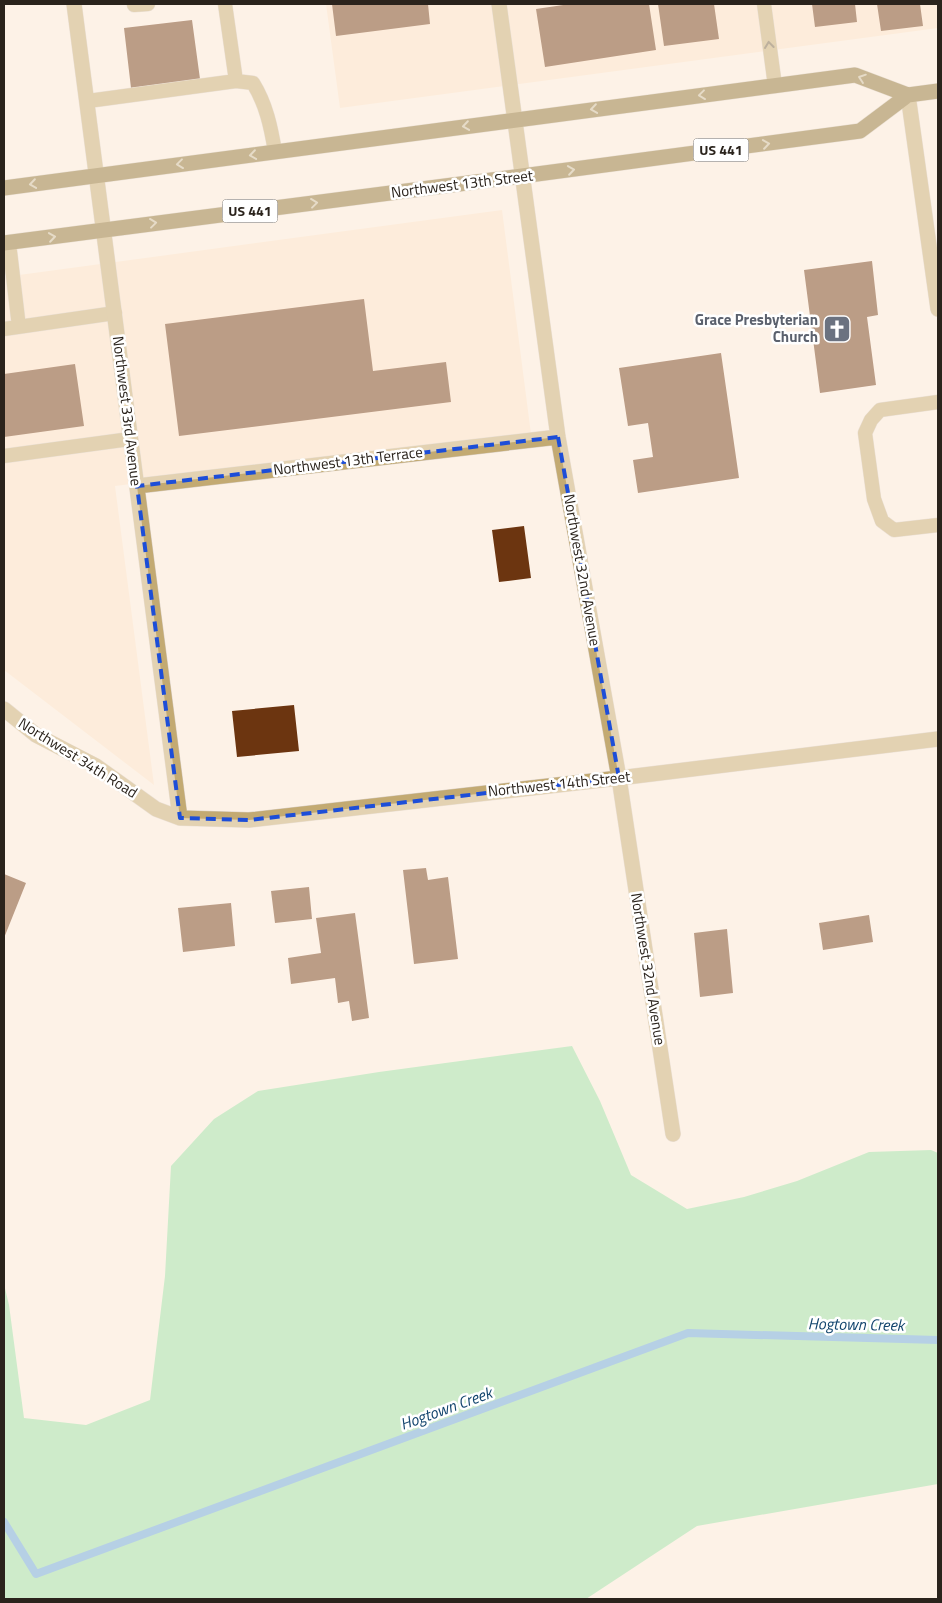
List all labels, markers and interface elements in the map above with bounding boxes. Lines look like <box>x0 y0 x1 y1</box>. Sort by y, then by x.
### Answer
one-way arrow <box>764 40 775 48</box>
one-way arrow <box>859 74 867 84</box>
one-way arrow <box>697 89 705 100</box>
one-way arrow <box>589 104 598 114</box>
one-way arrow <box>462 121 471 131</box>
road number: US 441 <box>694 138 748 162</box>
one-way arrow <box>762 139 771 149</box>
one-way arrow <box>249 149 257 160</box>
one-way arrow <box>176 158 184 169</box>
street label: Northwest 13th Street <box>390 163 535 204</box>
one-way arrow <box>567 165 575 176</box>
one-way arrow <box>29 178 37 189</box>
one-way arrow <box>310 198 318 209</box>
road number: US 441 <box>222 200 278 222</box>
one-way arrow <box>148 219 157 229</box>
one-way arrow <box>48 232 56 243</box>
place label: Grace Presbyterian Church <box>695 308 818 348</box>
church icon: Grace Presbyterian Church <box>822 314 852 344</box>
street label: Northwest 33rd Avenue <box>107 335 148 487</box>
street label: Northwest 13th Terrace <box>272 440 424 481</box>
street label: Northwest 32nd Avenue <box>558 492 607 648</box>
street label: Northwest 34th Road <box>14 712 142 804</box>
street label: Northwest 14th Street <box>487 765 632 802</box>
street label: Northwest 32nd Avenue <box>625 891 672 1047</box>
water label: Hogtown Creek <box>808 1311 906 1337</box>
water label: Hogtown Creek <box>397 1380 497 1436</box>

